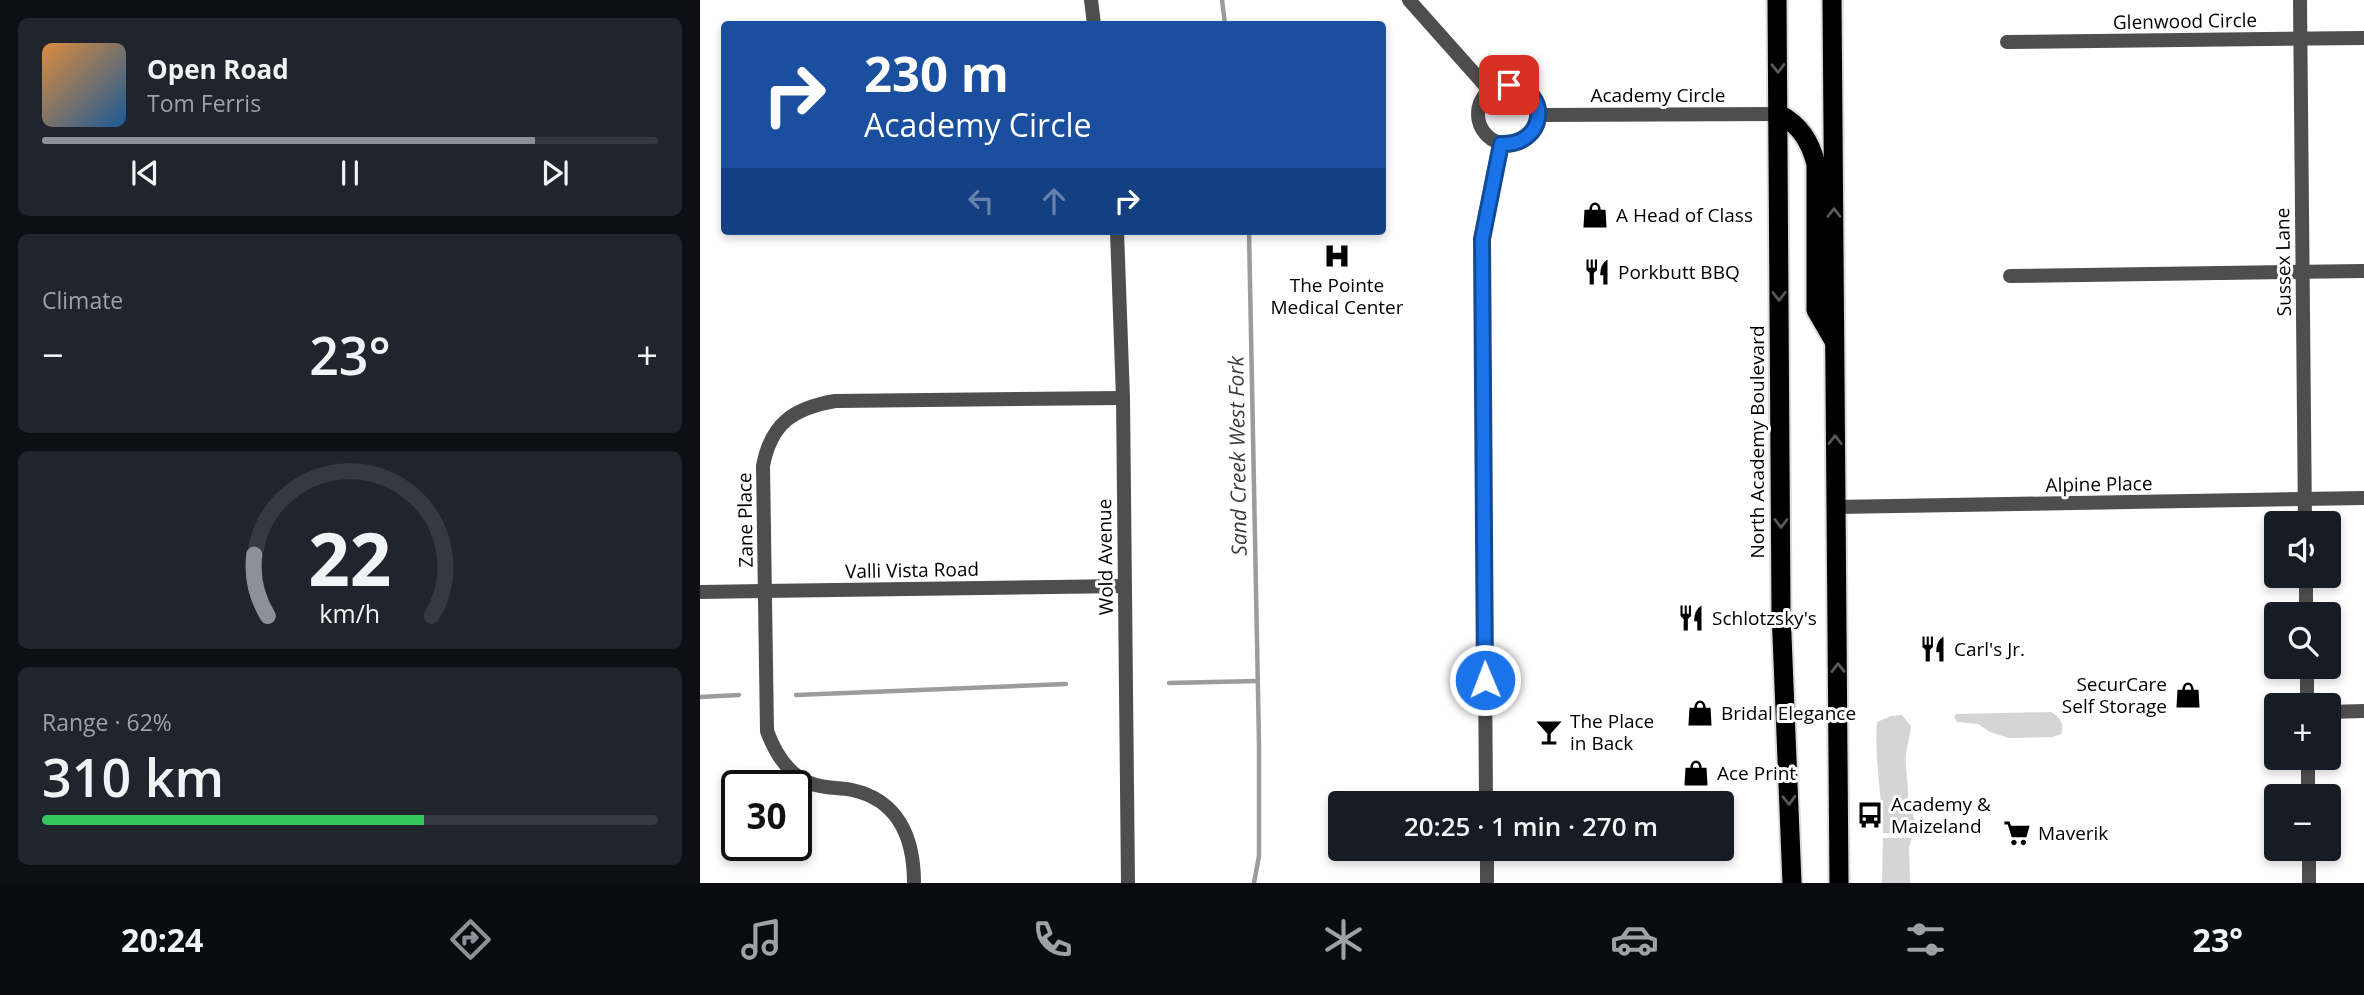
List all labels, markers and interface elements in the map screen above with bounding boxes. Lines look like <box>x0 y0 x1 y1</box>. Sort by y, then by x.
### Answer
street label: Glenwood Circle <box>2113 7 2257 35</box>
text: 230 m <box>864 40 1009 106</box>
icon: right <box>749 49 840 140</box>
text: Open Road <box>147 51 289 87</box>
pin <box>1479 55 1539 115</box>
one-way arrow <box>1770 63 1786 74</box>
icon: arrive <box>1490 66 1528 104</box>
street label: Academy Circle <box>1590 82 1726 108</box>
text: Tom Ferris <box>147 87 261 119</box>
text: Academy Circle <box>864 103 1092 146</box>
icon: previous <box>126 154 164 192</box>
icon: pause <box>331 154 369 192</box>
icon: next <box>536 154 574 192</box>
icon: left <box>962 182 1000 220</box>
icon: ahead <box>1035 182 1073 220</box>
icon: right <box>1108 182 1146 220</box>
shop icon: A Head of Class <box>1580 200 1610 230</box>
place label: A Head of Class <box>1616 202 1753 228</box>
one-way arrow <box>1826 207 1842 218</box>
street label: Sussex Lane <box>2269 208 2297 316</box>
hospital icon: The Pointe Medical Center <box>1322 241 1352 271</box>
restaurant icon: Porkbutt BBQ <box>1582 257 1612 287</box>
place label: Porkbutt BBQ <box>1618 259 1740 285</box>
place label: The Pointe Medical Center <box>1270 272 1404 320</box>
text: Climate <box>42 284 123 316</box>
one-way arrow <box>1771 291 1787 301</box>
text: 23° <box>309 319 391 390</box>
street label: North Academy Boulevard <box>1744 325 1770 559</box>
text: − <box>42 328 64 380</box>
text: + <box>636 328 658 380</box>
water label: Sand Creek West Fork <box>1221 355 1253 556</box>
one-way arrow <box>1827 435 1843 445</box>
street label: Alpine Place <box>2045 470 2153 498</box>
street label: Zane Place <box>731 472 759 568</box>
street label: Wold Avenue <box>1091 499 1119 615</box>
text: 22 <box>308 508 392 607</box>
map controls <box>2264 511 2341 861</box>
button: sound <box>2264 511 2341 588</box>
one-way arrow <box>1773 518 1789 529</box>
street label: Valli Vista Road <box>845 556 979 584</box>
text: km/h <box>320 595 380 629</box>
button: search <box>2264 602 2341 679</box>
restaurant icon: Schlotzsky's <box>1676 603 1706 633</box>
place label: Schlotzsky's <box>1712 605 1817 631</box>
restaurant icon: Carl's Jr. <box>1918 634 1948 664</box>
place label: Carl's Jr. <box>1954 636 2025 662</box>
position arrow <box>1448 643 1522 717</box>
one-way arrow <box>1830 662 1846 673</box>
place label: SecurCare Self Storage <box>2062 671 2167 719</box>
shop icon: SecurCare Self Storage <box>2173 680 2203 710</box>
button: + <box>2264 693 2341 770</box>
shop icon: Bridal Elegance <box>1685 698 1715 728</box>
place label: Bridal Elegance <box>1721 700 1856 726</box>
text: Range · 62% <box>42 706 172 738</box>
place label: The Place in Back <box>1570 708 1654 756</box>
bar icon: The Place in Back <box>1534 717 1564 747</box>
text: 310 km <box>42 741 224 812</box>
shop icon: Ace Print <box>1681 758 1711 788</box>
place label: Ace Print <box>1717 760 1796 786</box>
speed limit sign: 30 <box>721 770 812 861</box>
button: − <box>2264 784 2341 861</box>
place label: Academy & Maizeland <box>1891 791 1991 839</box>
one-way arrow <box>1781 794 1796 805</box>
bus stop icon: Academy & Maizeland <box>1855 800 1885 830</box>
text: 20:25 · 1 min · 270 m <box>1404 808 1658 844</box>
supermarket icon: Maverik <box>2002 818 2032 848</box>
place label: Maverik <box>2038 820 2108 846</box>
icon: directions <box>446 915 495 964</box>
icon: music <box>737 915 786 964</box>
icon: phone <box>1028 915 1077 964</box>
icon: climate <box>1319 915 1368 964</box>
icon: car <box>1610 915 1659 964</box>
icon: filters <box>1901 915 1950 964</box>
text: 20:24 <box>121 918 203 961</box>
text: 23° <box>2193 918 2243 961</box>

